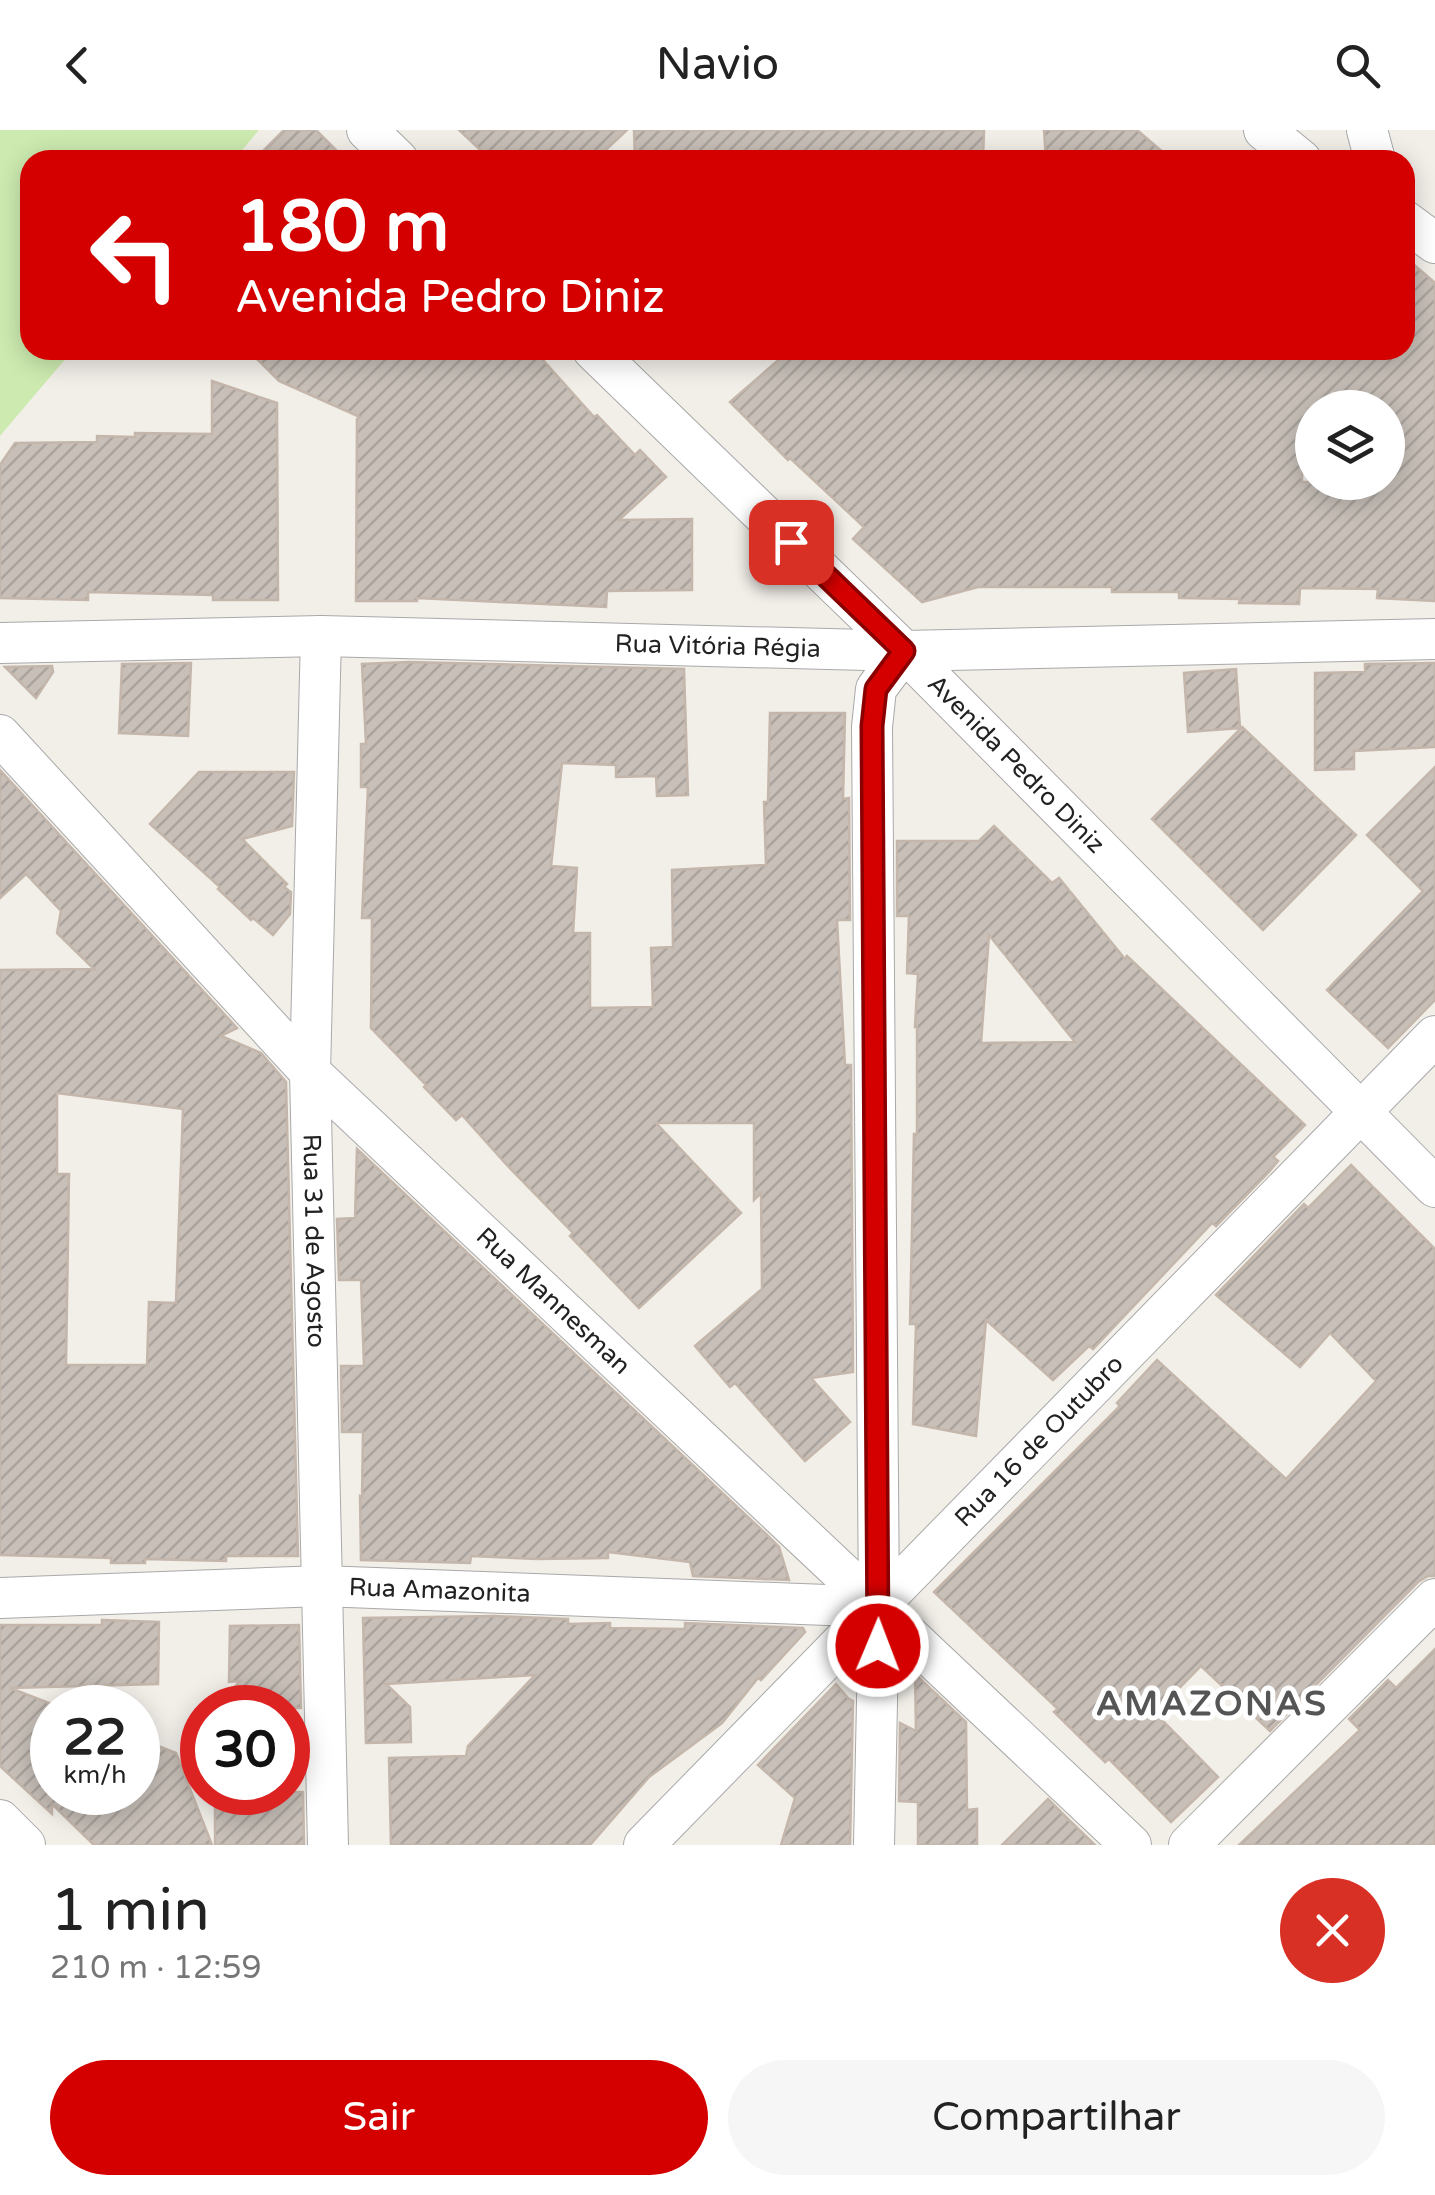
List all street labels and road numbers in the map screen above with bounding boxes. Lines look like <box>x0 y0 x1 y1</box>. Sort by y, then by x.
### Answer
street label: Rua Vitória Régia <box>614 629 821 664</box>
street label: Avenida Pedro Diniz <box>921 669 1111 859</box>
street label: Rua 31 de Agosto <box>296 1134 331 1348</box>
street label: Rua Mannesman <box>470 1221 637 1381</box>
street label: Rua 16 de Outubro <box>948 1349 1130 1533</box>
street label: Rua Amazonita <box>348 1572 531 1609</box>

